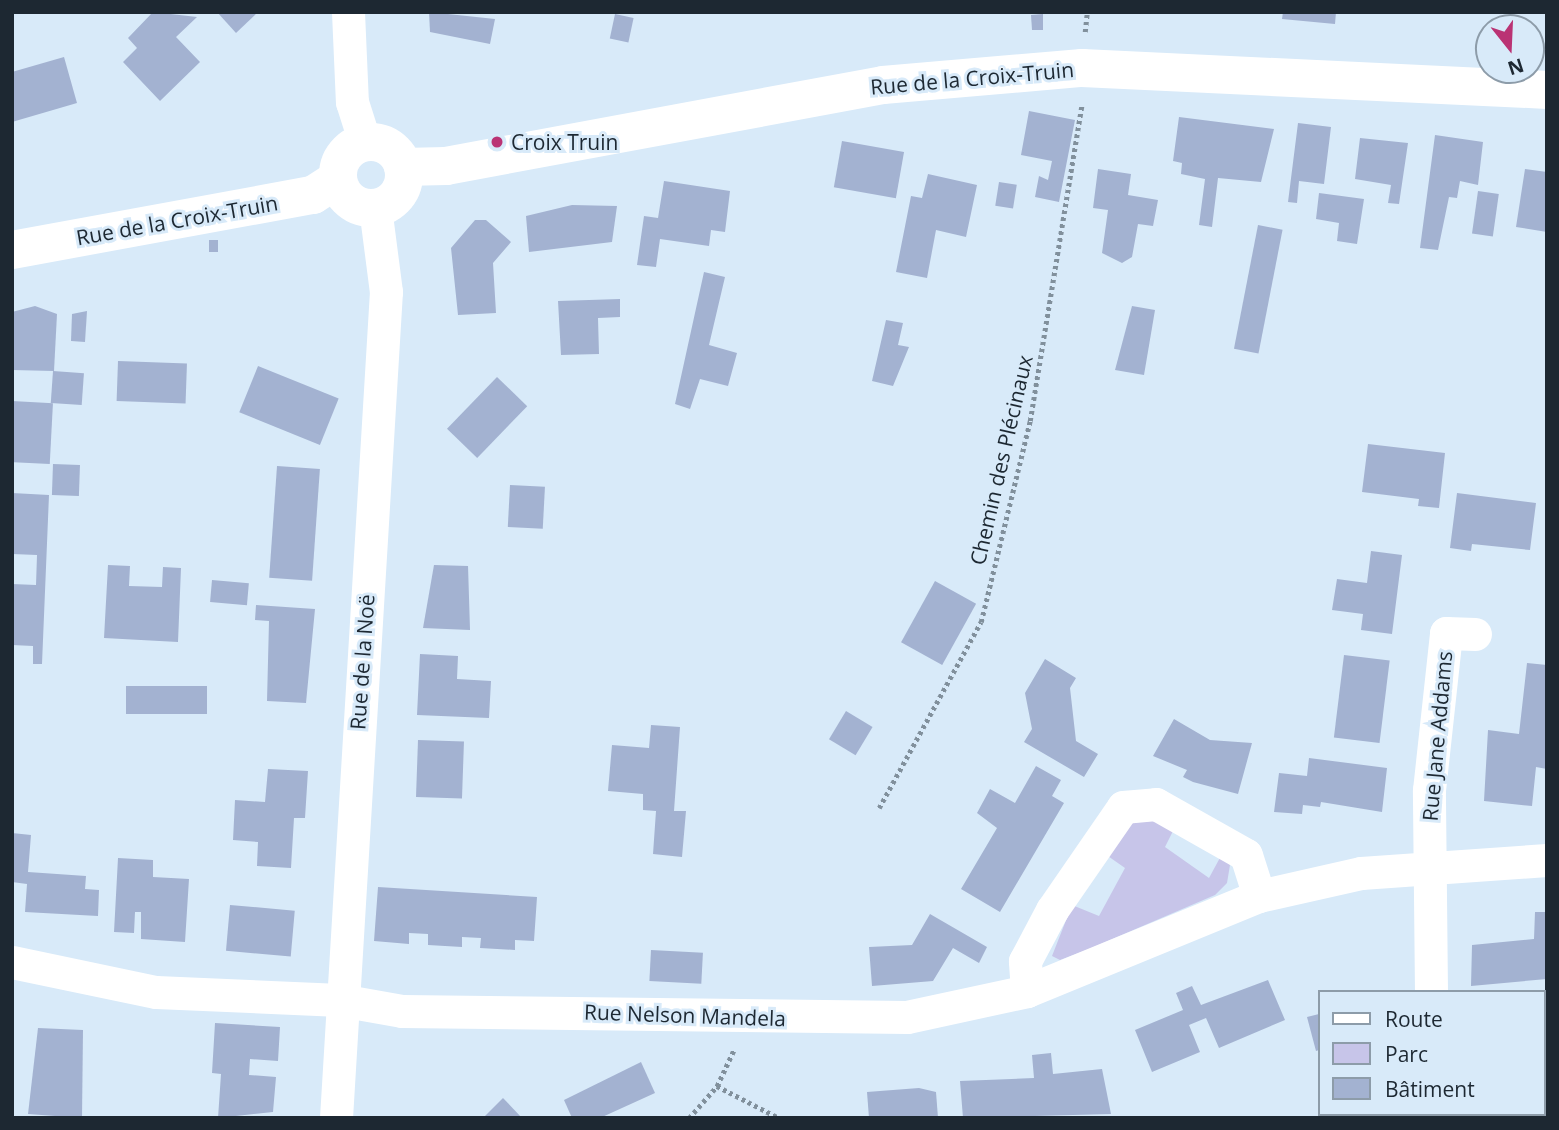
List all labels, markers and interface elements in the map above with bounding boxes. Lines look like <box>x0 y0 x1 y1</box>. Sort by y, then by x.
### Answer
north arrow <box>1475 14 1545 84</box>
text: N <box>1505 52 1527 82</box>
street label: Rue de la Croix-Truin <box>869 57 1075 99</box>
place label: Croix Truin <box>511 129 618 155</box>
marker: Croix Truin <box>489 134 505 150</box>
street label: Rue de la Croix-Truin <box>74 190 280 250</box>
street label: Chemin des Plécinaux <box>965 353 1037 567</box>
street label: Rue de la Noë <box>345 593 379 731</box>
street label: Rue Jane Addams <box>1417 650 1457 822</box>
legend <box>1318 990 1545 1116</box>
street label: Rue Nelson Mandela <box>584 999 786 1031</box>
text: Route <box>1385 1005 1443 1033</box>
text: Parc <box>1385 1040 1428 1068</box>
text: Bâtiment <box>1385 1075 1475 1103</box>

